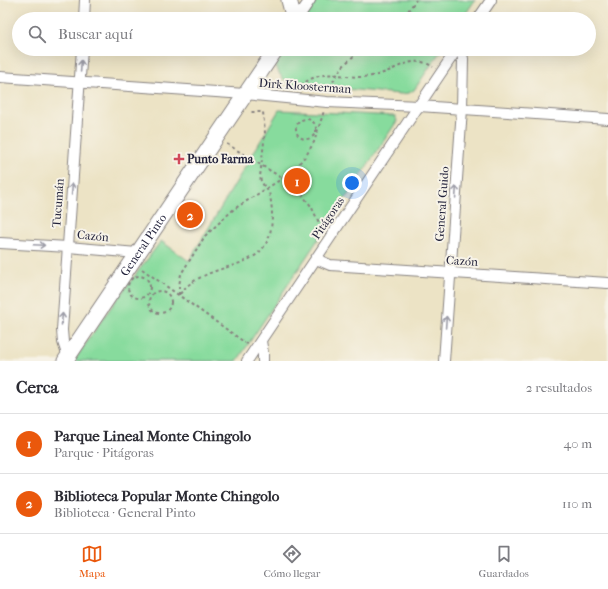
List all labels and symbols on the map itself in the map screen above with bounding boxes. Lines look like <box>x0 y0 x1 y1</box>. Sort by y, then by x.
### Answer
one-way arrow <box>77 60 84 73</box>
street label: Dirk Kloosterman <box>258 76 352 96</box>
place label: Punto Farma <box>187 152 254 166</box>
marker: Punto Farma <box>174 154 184 164</box>
pin: 1 <box>284 166 310 196</box>
street label: General Guido <box>432 166 452 242</box>
your location <box>342 173 362 193</box>
street label: Tucumán <box>49 178 67 228</box>
one-way arrow <box>69 183 76 196</box>
one-way arrow <box>453 186 460 199</box>
street label: Pitágoras <box>309 194 348 242</box>
pin: 2 <box>177 200 203 230</box>
street label: General Pinto <box>117 211 169 279</box>
street label: Cazón <box>76 228 110 244</box>
one-way arrow <box>32 242 45 249</box>
street label: Cazón <box>446 253 478 269</box>
one-way arrow <box>59 313 66 326</box>
one-way arrow <box>443 316 450 329</box>

